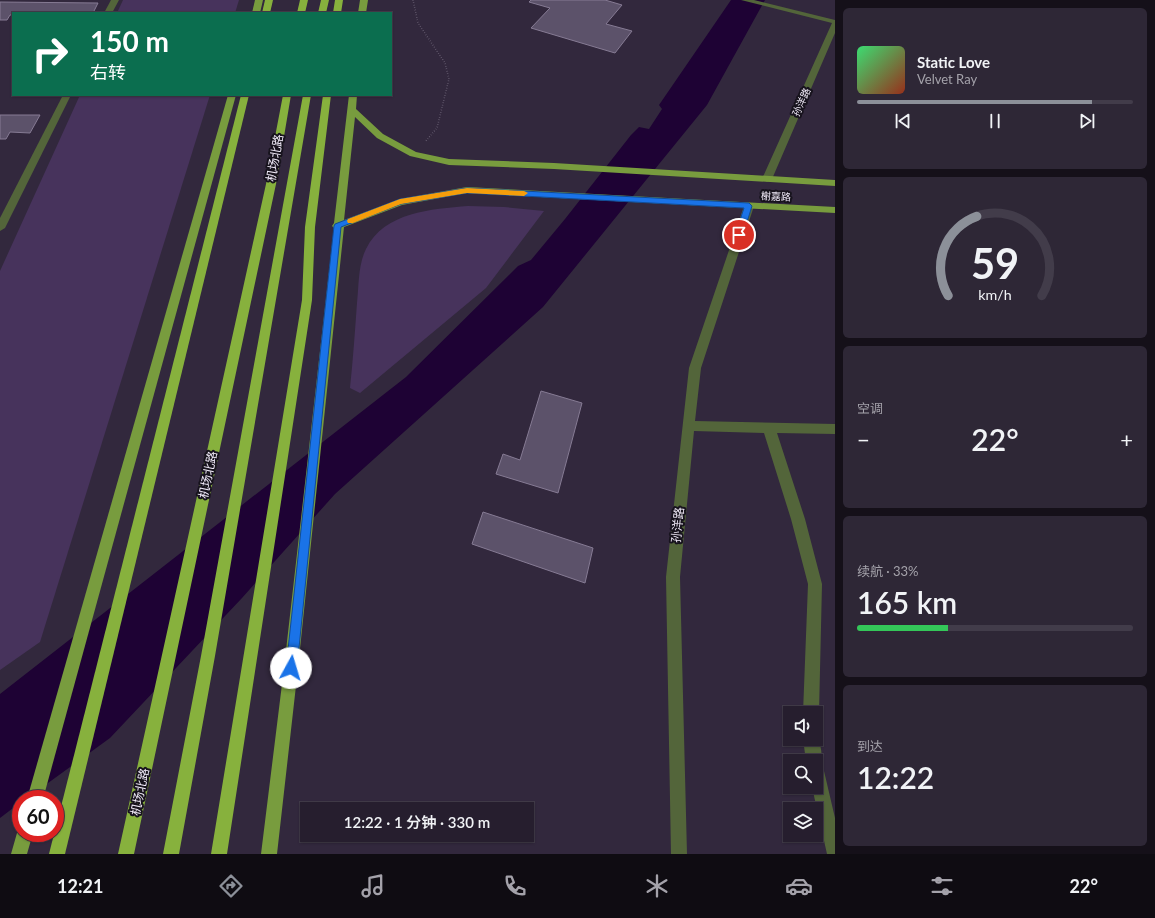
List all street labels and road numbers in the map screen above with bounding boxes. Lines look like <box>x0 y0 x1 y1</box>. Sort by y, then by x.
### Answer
street label: 孙洋路 <box>789 86 813 118</box>
street label: 机场北路 <box>263 133 286 183</box>
street label: 榭嘉路 <box>761 189 791 203</box>
street label: 机场北路 <box>195 450 220 500</box>
street label: 孙洋路 <box>668 506 687 544</box>
street label: 机场北路 <box>127 767 152 817</box>

